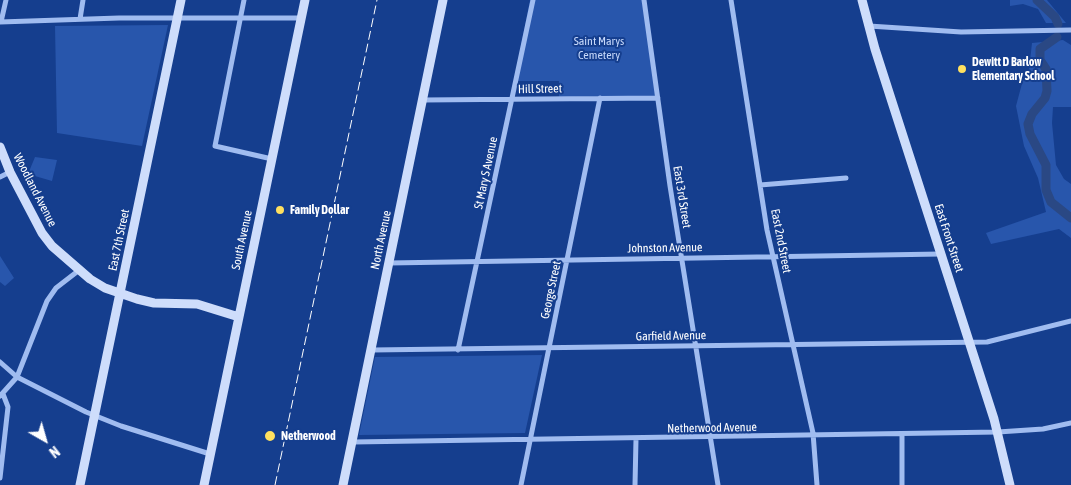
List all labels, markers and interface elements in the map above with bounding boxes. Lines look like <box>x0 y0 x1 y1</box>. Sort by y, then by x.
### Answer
park label: Saint Marys Cemetery <box>574 34 624 62</box>
place label: Dewitt D Barlow Elementary School <box>972 55 1054 83</box>
marker: Dewitt D Barlow Elementary School <box>956 63 968 75</box>
street label: Hill Street <box>518 81 562 97</box>
street label: St Mary S Avenue <box>471 135 501 211</box>
street label: Woodland Avenue <box>10 151 60 229</box>
street label: East 3rd Street <box>670 165 694 229</box>
street label: East Front Street <box>931 202 967 274</box>
place label: Family Dollar <box>290 203 349 217</box>
marker: Family Dollar <box>274 204 286 216</box>
street label: East 7th Street <box>105 208 133 272</box>
street label: East 2nd Street <box>768 208 794 274</box>
street label: South Avenue <box>229 209 255 271</box>
street label: North Avenue <box>368 209 394 271</box>
street label: Johnston Avenue <box>627 240 703 256</box>
street label: George Street <box>538 260 564 320</box>
street label: Garfield Avenue <box>636 328 706 344</box>
north arrow <box>20 415 70 465</box>
street label: Netherwood Avenue <box>667 420 757 436</box>
marker: Netherwood <box>263 429 277 443</box>
place label: Netherwood <box>281 429 336 443</box>
text: N <box>46 443 62 461</box>

